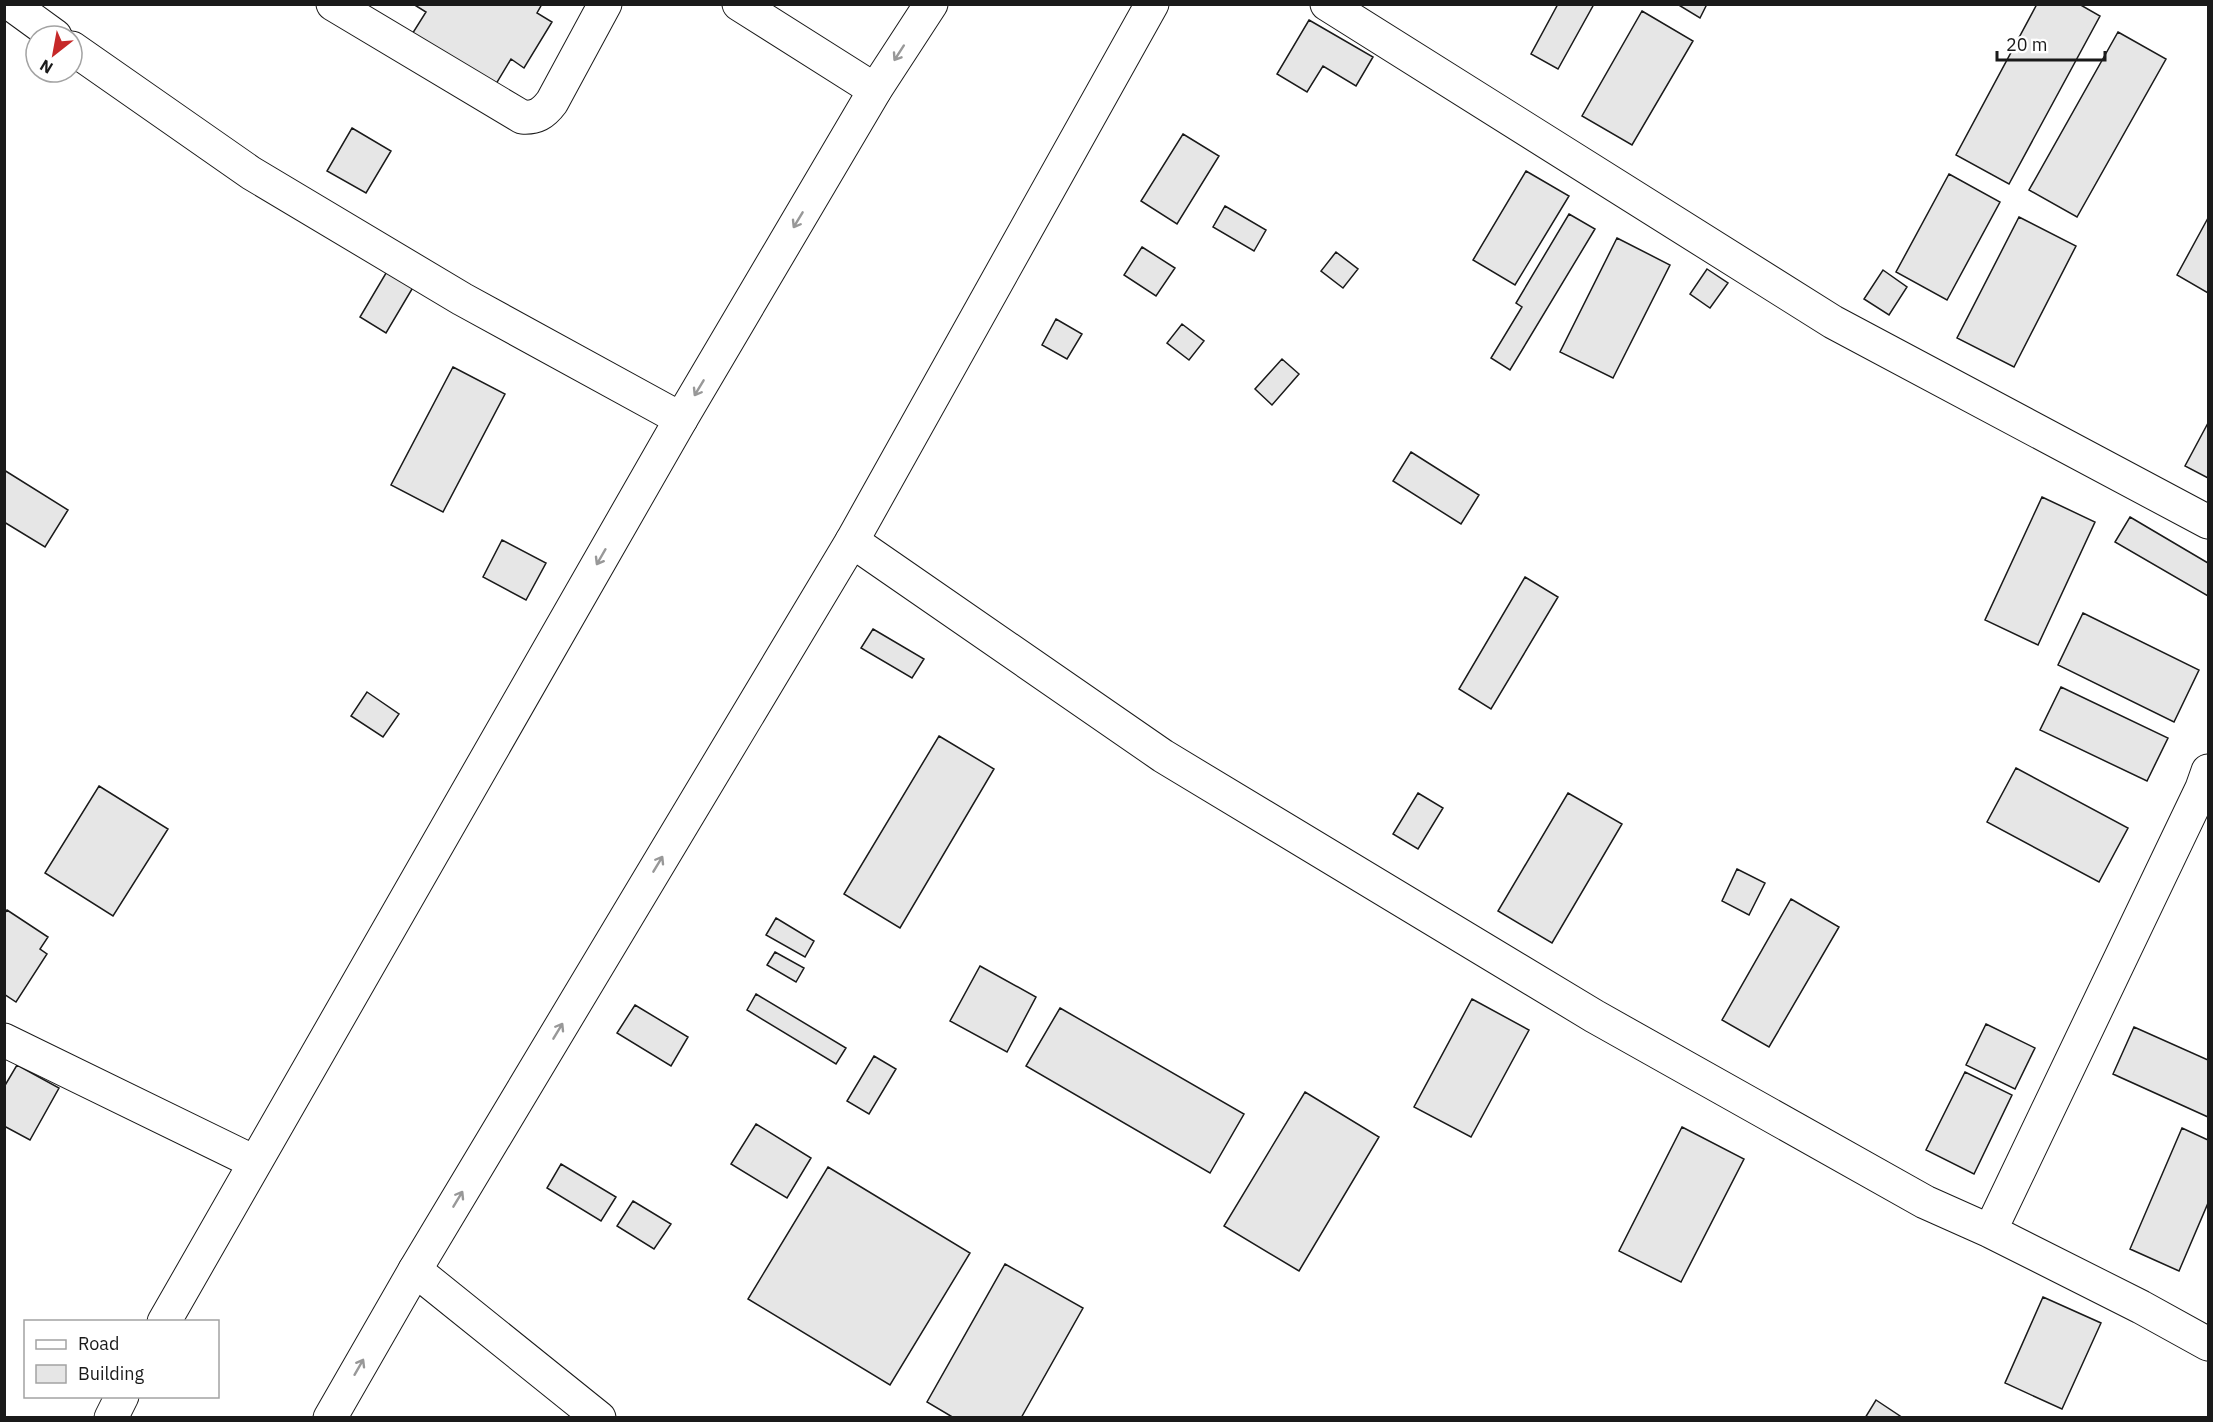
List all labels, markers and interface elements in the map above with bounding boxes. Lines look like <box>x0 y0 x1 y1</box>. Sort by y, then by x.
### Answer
north arrow <box>24 24 84 84</box>
scale bar <box>1997 24 2105 62</box>
text: 20 m <box>2006 33 2048 56</box>
one-way arrow <box>893 45 905 61</box>
text: N <box>36 55 56 78</box>
one-way arrow <box>792 211 804 228</box>
one-way arrow <box>693 379 705 396</box>
one-way arrow <box>595 548 607 565</box>
one-way arrow <box>653 856 665 873</box>
one-way arrow <box>552 1023 564 1040</box>
one-way arrow <box>452 1191 464 1208</box>
legend <box>24 1320 219 1398</box>
text: Road <box>78 1332 119 1355</box>
one-way arrow <box>353 1359 365 1376</box>
text: Building <box>78 1362 145 1385</box>

